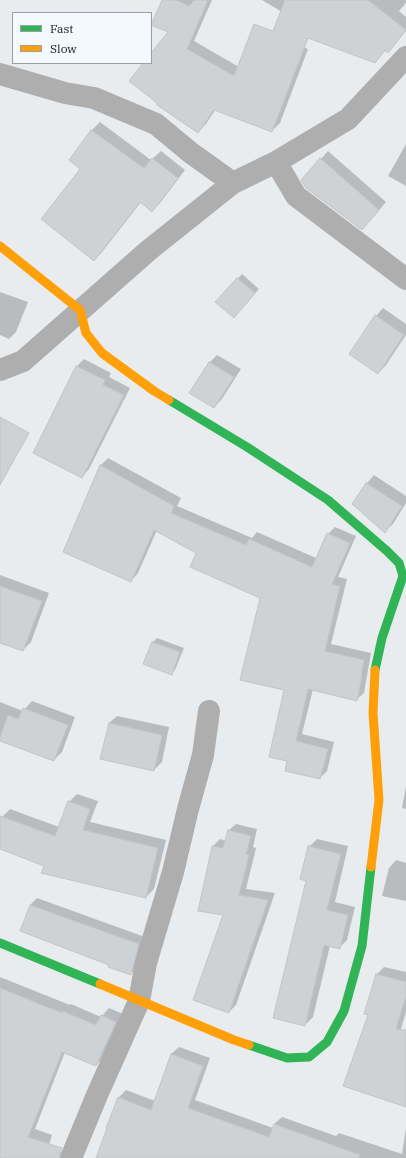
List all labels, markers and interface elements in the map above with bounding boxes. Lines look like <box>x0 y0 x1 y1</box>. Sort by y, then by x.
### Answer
legend <box>12 12 152 64</box>
text: Fast <box>50 21 74 36</box>
text: Slow <box>50 41 77 56</box>

